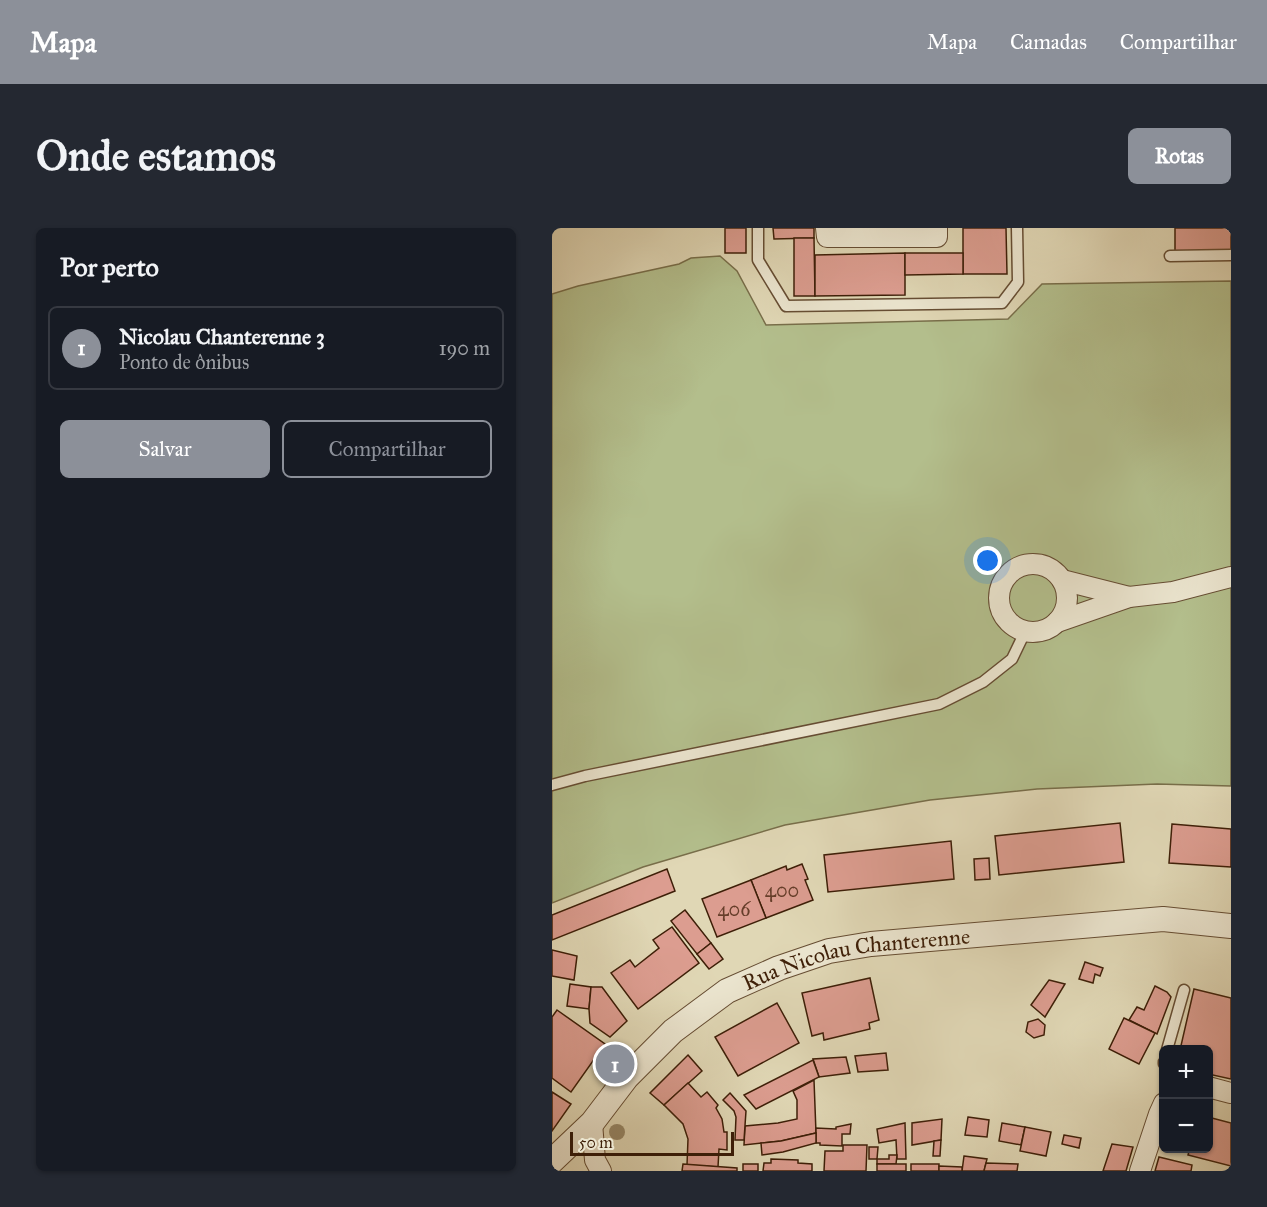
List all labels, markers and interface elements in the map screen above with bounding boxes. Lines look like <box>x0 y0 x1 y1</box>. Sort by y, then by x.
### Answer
text: Mapa <box>30 25 97 60</box>
text: Mapa <box>927 29 977 55</box>
text: Camadas <box>1010 29 1087 55</box>
text: Compartilhar <box>1120 29 1237 55</box>
button: Rotas <box>1128 128 1231 184</box>
text: Onde estamos <box>36 130 276 182</box>
text: Por perto <box>60 251 159 283</box>
text: Nicolau Chanterenne 3 <box>119 323 325 350</box>
text: 1 <box>78 336 85 360</box>
text: 190 m <box>439 336 490 360</box>
text: Ponto de ônibus <box>119 350 249 374</box>
button: Salvar <box>60 420 270 478</box>
button: Compartilhar <box>282 420 492 478</box>
your location <box>973 546 1002 575</box>
house number: 400 <box>765 878 799 902</box>
house number: 406 <box>717 897 751 921</box>
street label: Rua Nicolau Chanterenne <box>738 923 971 996</box>
pin: 1 <box>596 1042 634 1086</box>
map controls <box>1159 1045 1213 1153</box>
button: + <box>1159 1045 1213 1099</box>
button: − <box>1159 1099 1213 1153</box>
scale bar <box>570 1129 734 1156</box>
text: 50 m <box>579 1133 613 1152</box>

